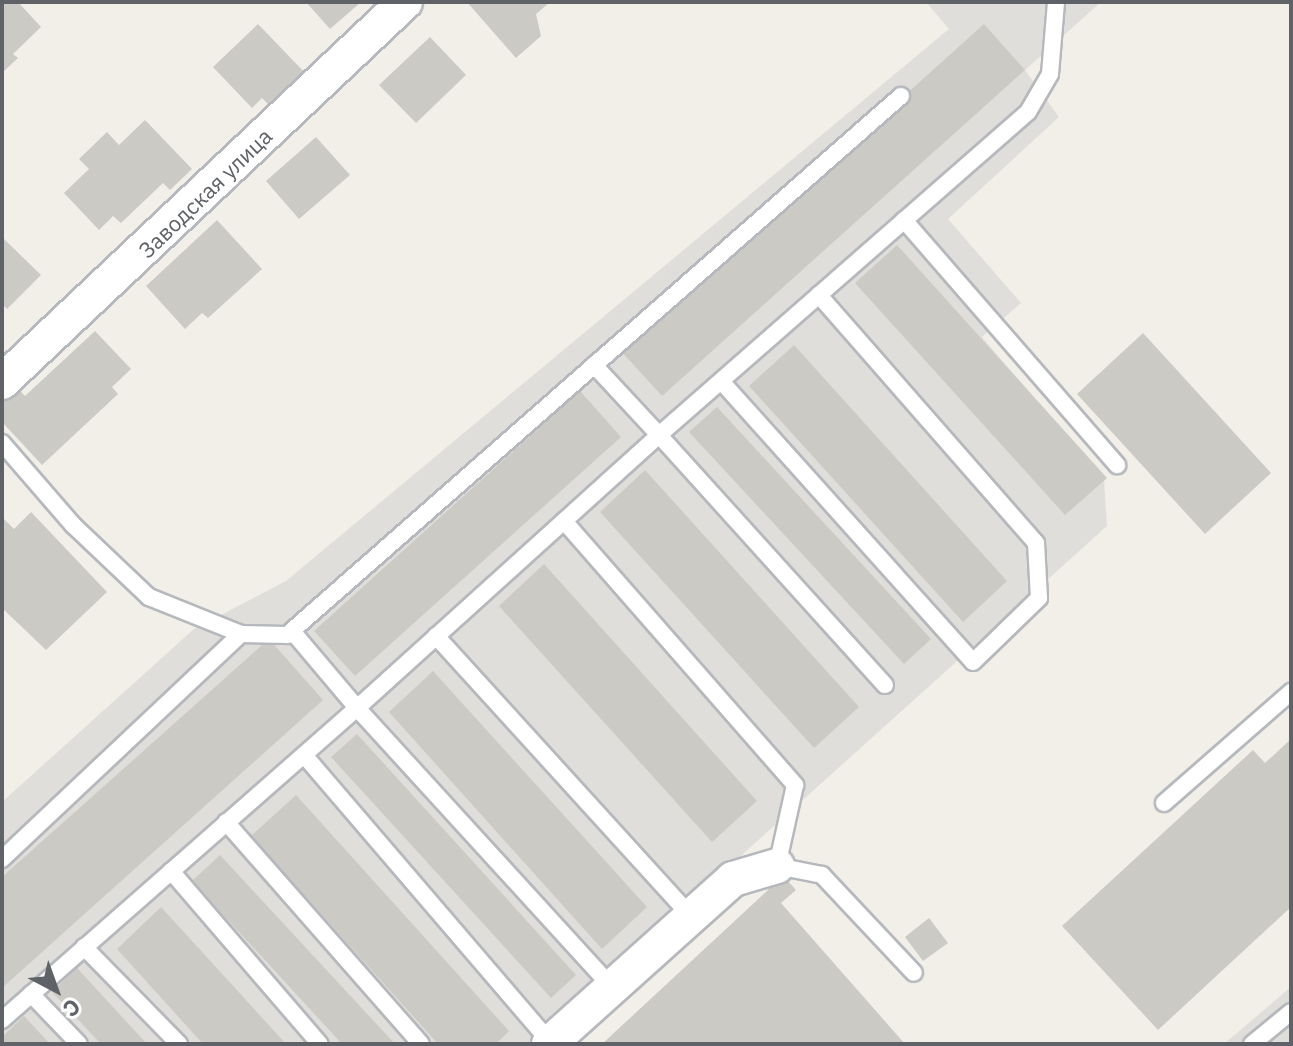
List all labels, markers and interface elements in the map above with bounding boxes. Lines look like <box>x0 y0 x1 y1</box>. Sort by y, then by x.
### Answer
street label: Заводская улица <box>133 123 277 263</box>
north arrow <box>16 950 96 1030</box>
text: С <box>57 993 87 1024</box>

